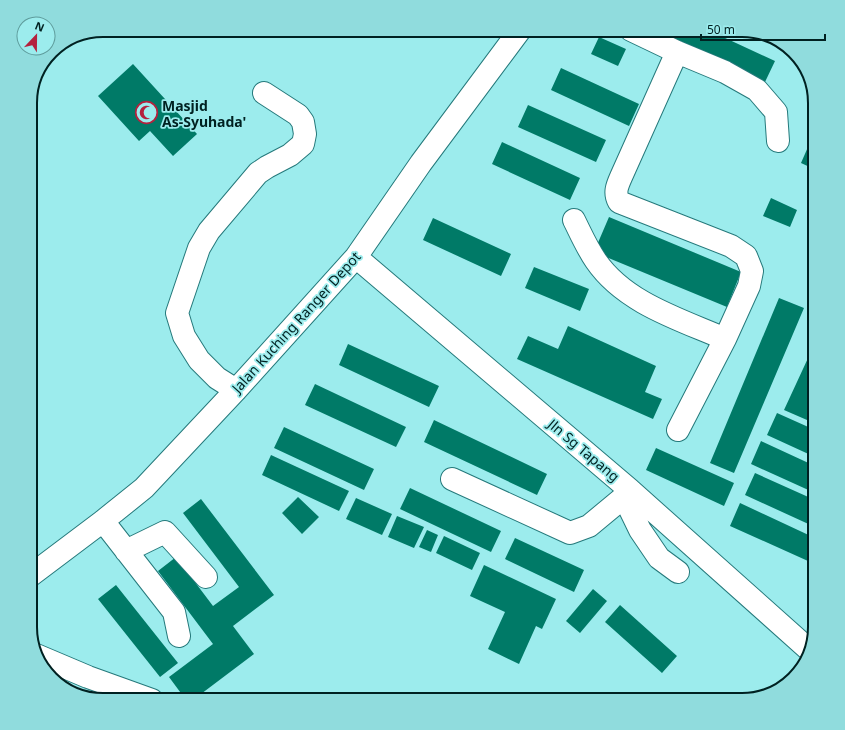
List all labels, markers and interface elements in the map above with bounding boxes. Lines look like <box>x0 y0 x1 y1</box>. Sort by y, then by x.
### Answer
north arrow <box>16 16 56 56</box>
scale bar <box>701 16 825 42</box>
text: N <box>33 18 47 35</box>
text: 50 m <box>707 21 735 38</box>
place label: Masjid As-Syuhada' <box>162 96 246 131</box>
mosque icon: Masjid As-Syuhada' <box>133 100 159 126</box>
street label: Jalan Kuching Ranger Depot <box>226 247 365 398</box>
street label: Jln Sg Tapang <box>543 413 624 486</box>

